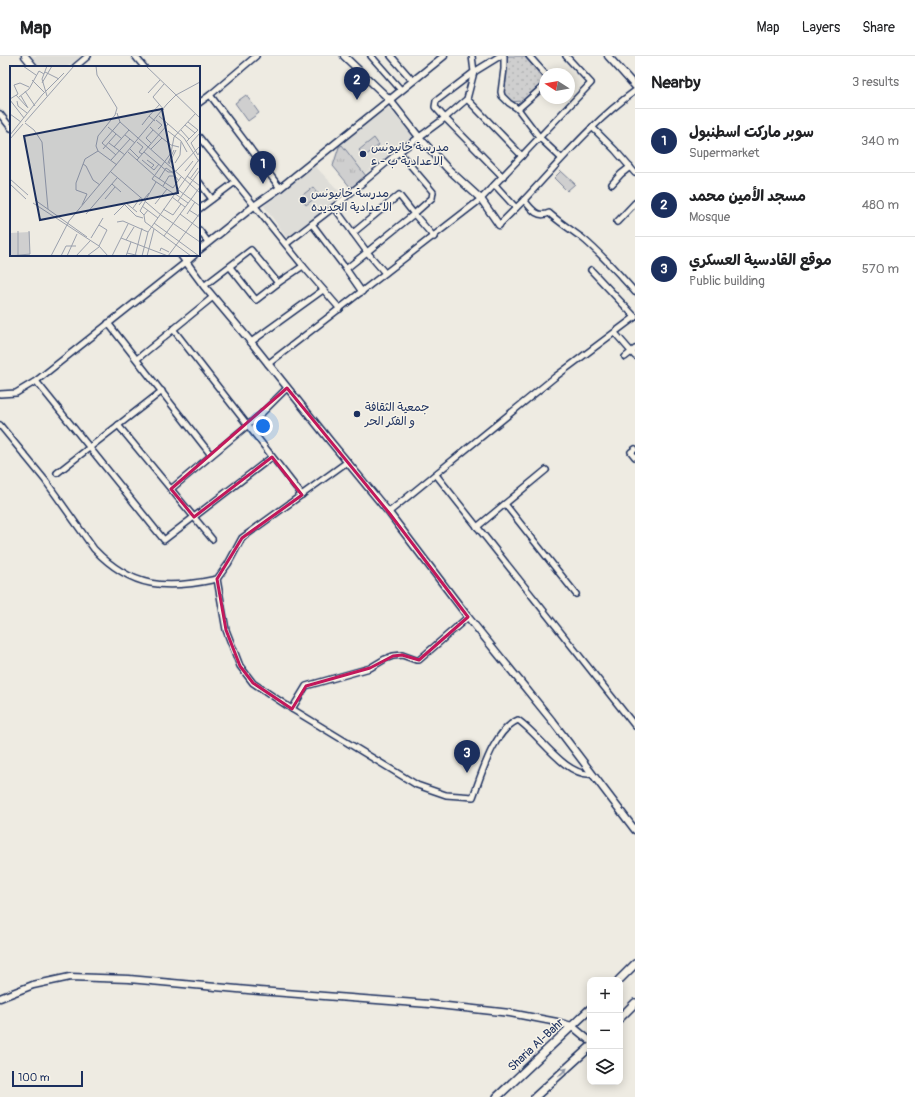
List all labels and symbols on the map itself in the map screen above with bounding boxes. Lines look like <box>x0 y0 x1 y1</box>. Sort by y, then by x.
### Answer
inset map <box>10 66 200 256</box>
pin: 2 <box>344 67 370 100</box>
north arrow <box>539 68 575 104</box>
place label: مدرسة خانيونس الاعدادية ب - ء <box>371 140 449 169</box>
marker: مدرسة خانيونس الاعدادية ب - ء <box>358 149 368 159</box>
pin: 1 <box>250 151 276 184</box>
place label: مدرسة خانيونس الاعدادية الجديده <box>311 186 392 215</box>
marker: مدرسة خانيونس الاعدادية الجديده <box>298 195 308 205</box>
place label: جمعية الثقافة و الفكر الحر <box>364 400 429 429</box>
marker: جمعية الثقافة و الفكر الحر <box>352 409 362 419</box>
your location <box>253 416 273 436</box>
pin: 3 <box>454 740 480 773</box>
street label: Sharia Al-Bahr <box>505 1015 568 1075</box>
one-way arrow <box>558 1067 568 1077</box>
scale bar <box>12 1069 83 1088</box>

